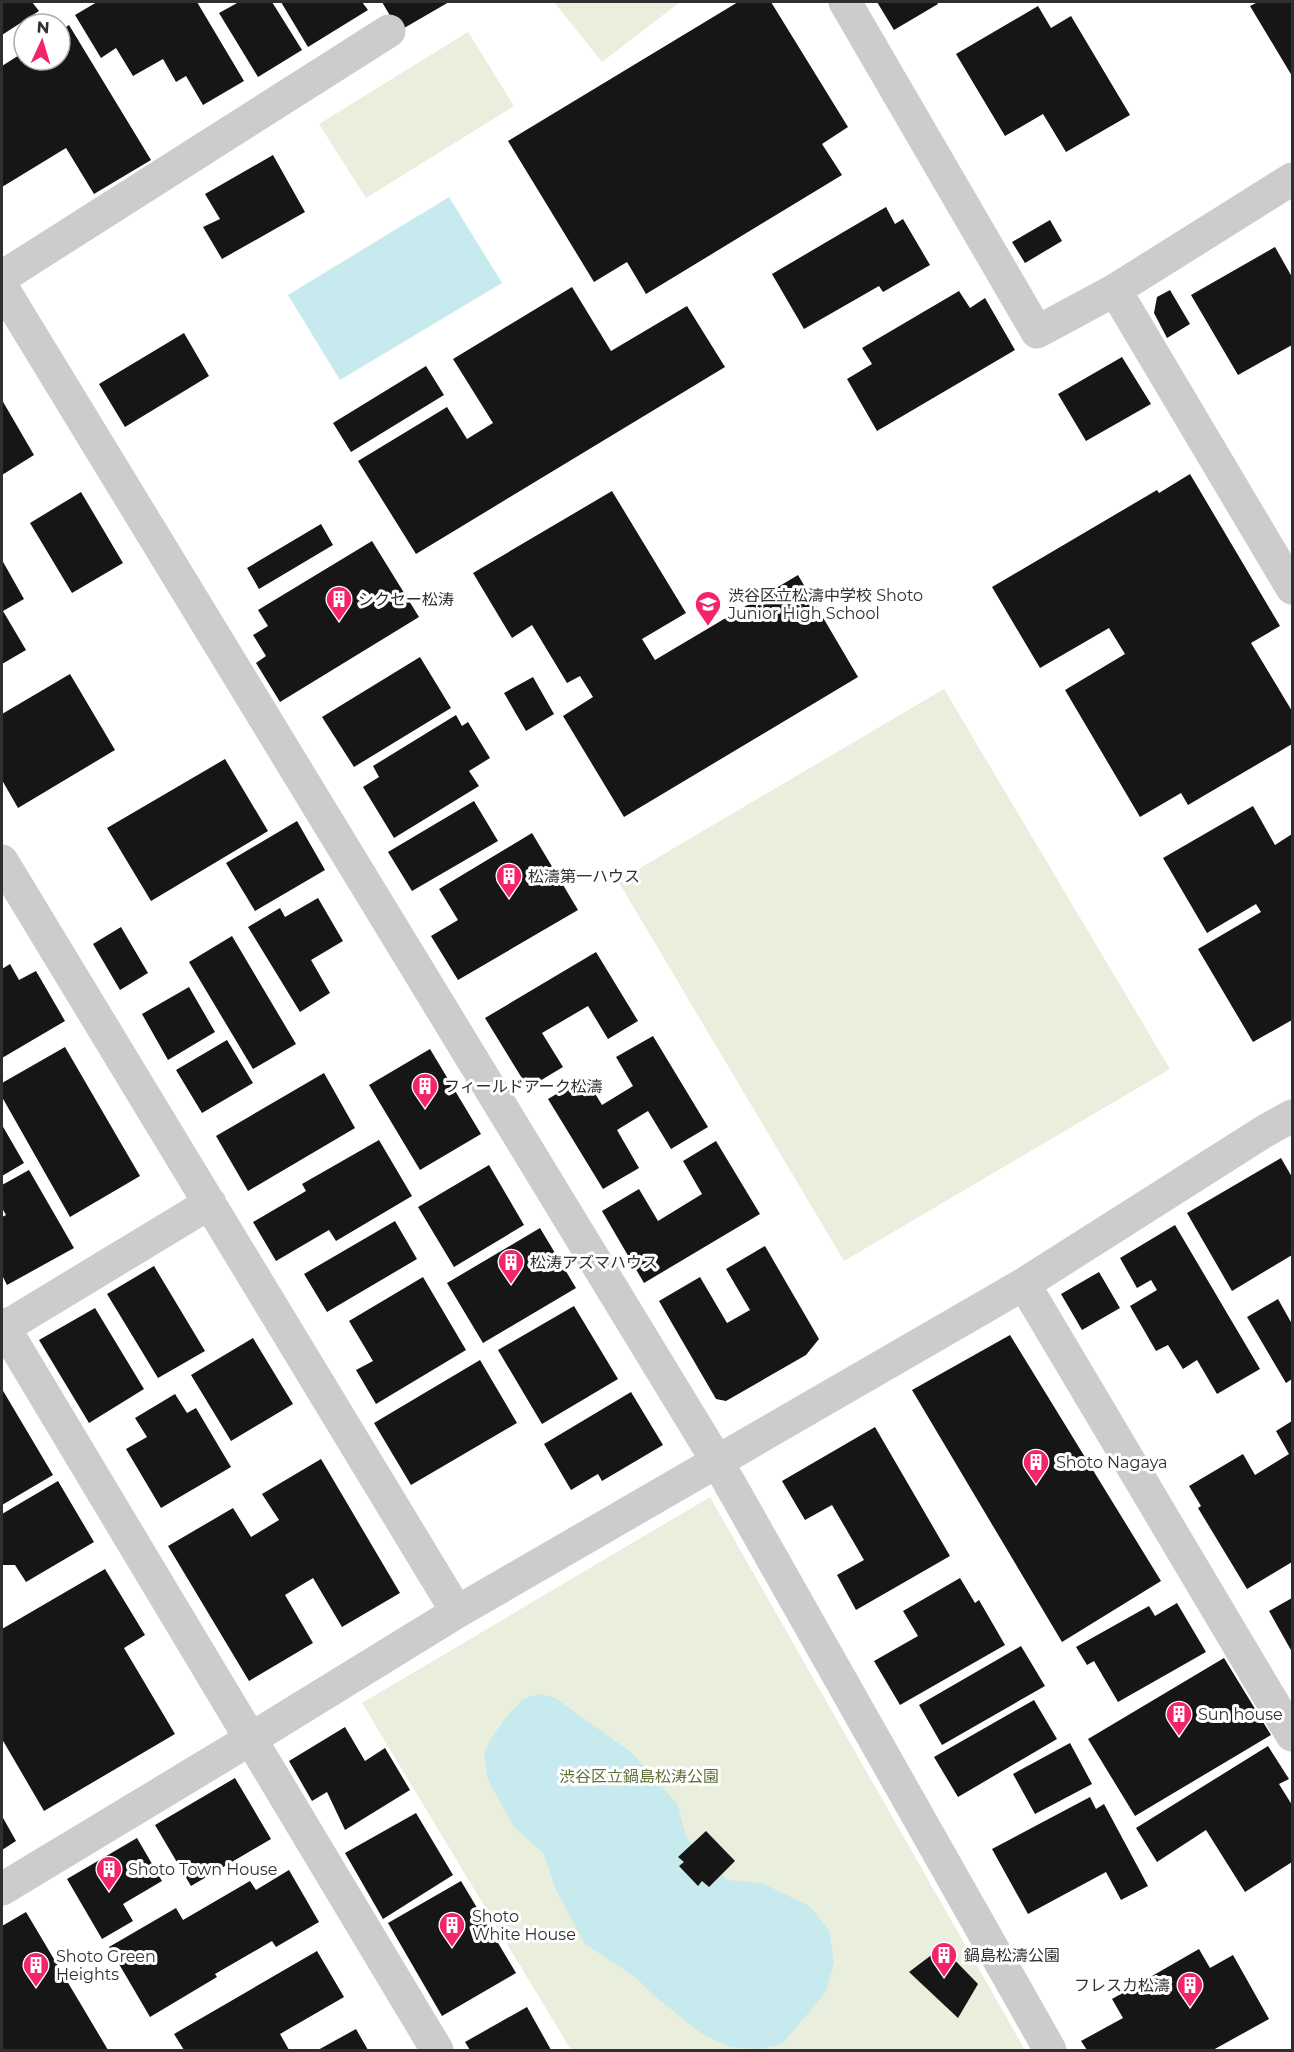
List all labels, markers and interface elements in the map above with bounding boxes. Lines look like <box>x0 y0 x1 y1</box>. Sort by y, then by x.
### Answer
north arrow <box>12 12 72 72</box>
text: N <box>36 18 50 37</box>
building icon: シクセー松涛 <box>324 584 354 622</box>
place label: 渋谷区立松濤中学校 Shoto Junior High School <box>727 586 923 623</box>
school or university icon: 渋谷区立松濤中学校 Shoto Junior High School <box>693 589 723 627</box>
place label: シクセー松涛 <box>358 590 454 609</box>
building icon: 松濤第一ハウス <box>494 861 524 899</box>
place label: 松濤第一ハウス <box>528 867 640 886</box>
building icon: フィールドアーク松濤 <box>410 1071 440 1109</box>
place label: フィールドアーク松濤 <box>444 1077 603 1096</box>
building icon: 松涛アズマハウス <box>496 1247 526 1285</box>
place label: 松涛アズマハウス <box>530 1253 658 1272</box>
building icon: Shoto Nagaya <box>1021 1447 1051 1485</box>
place label: Shoto Nagaya <box>1056 1453 1167 1472</box>
building icon: Sun house <box>1164 1699 1194 1737</box>
place label: Sun house <box>1198 1705 1283 1724</box>
park label: 渋谷区立鍋島松涛公園 <box>559 1767 719 1786</box>
building icon: Shoto Town House <box>94 1854 124 1892</box>
place label: Shoto Town House <box>128 1860 278 1879</box>
place label: Shoto White House <box>472 1907 576 1944</box>
building icon: Shoto White House <box>437 1910 467 1948</box>
building icon: 鍋島松濤公園 <box>929 1940 959 1978</box>
place label: 鍋島松濤公園 <box>964 1946 1060 1965</box>
place label: Shoto Green Heights <box>56 1947 156 1984</box>
building icon: Shoto Green Heights <box>21 1950 51 1988</box>
building icon: フレスカ松濤 <box>1175 1970 1205 2008</box>
place label: フレスカ松濤 <box>1074 1976 1170 1995</box>

